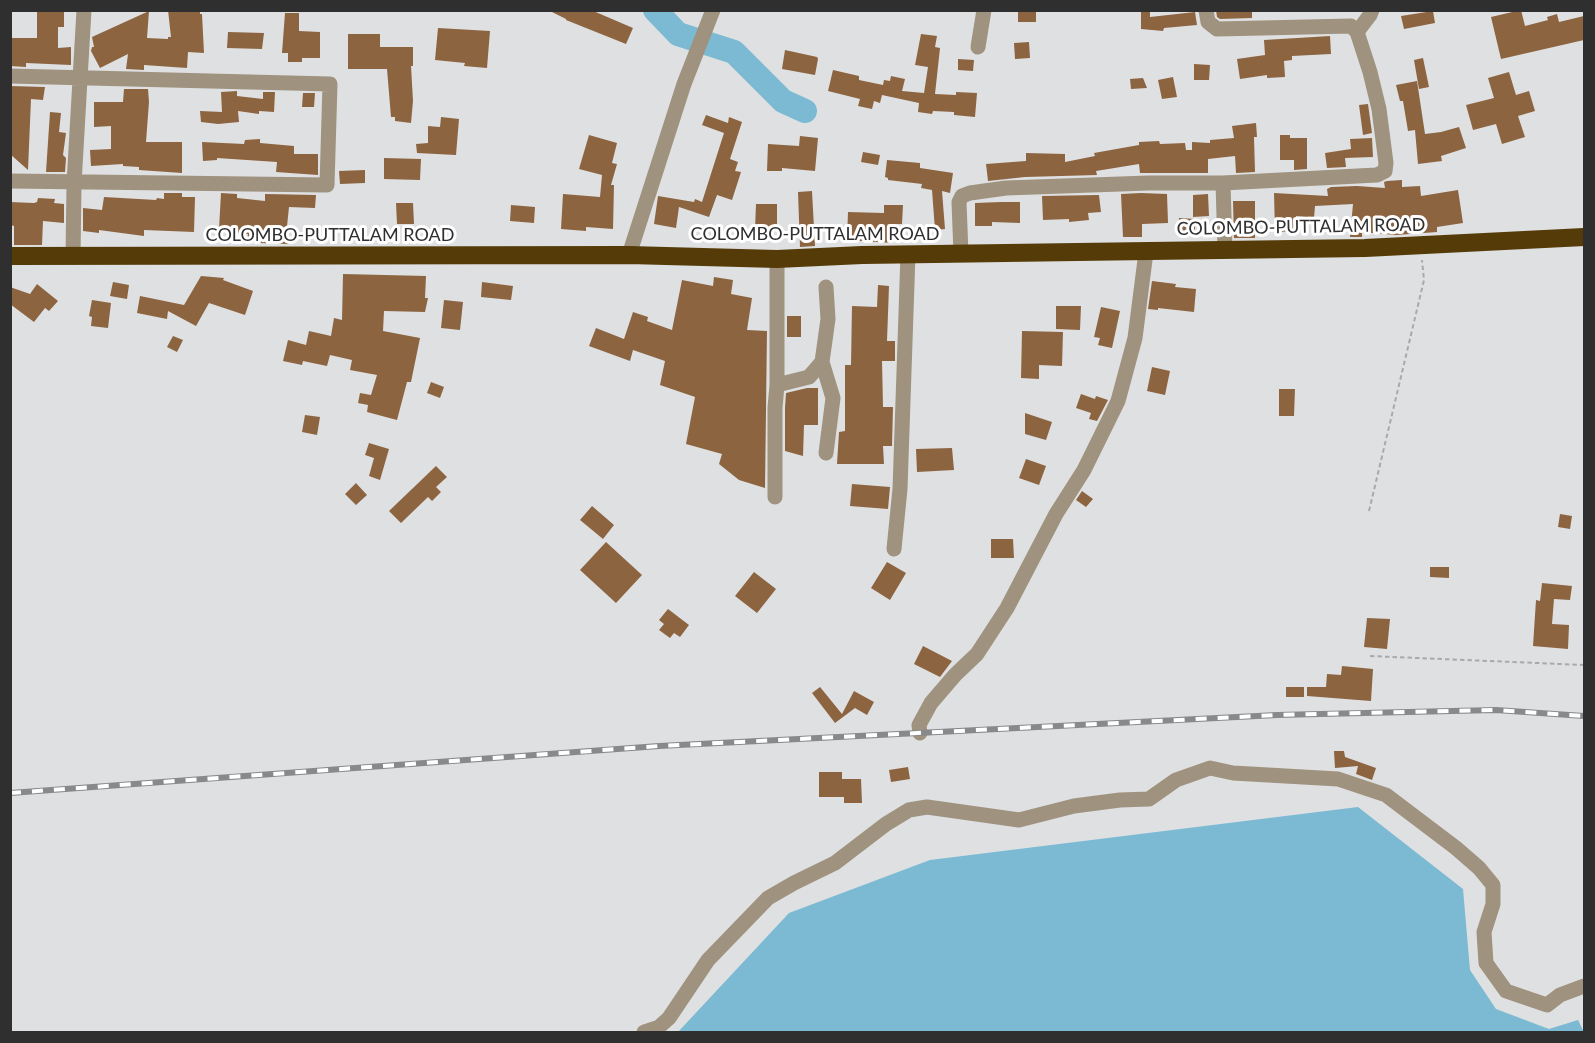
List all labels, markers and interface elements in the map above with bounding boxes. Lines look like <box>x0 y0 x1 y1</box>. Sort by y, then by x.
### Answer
street label: COLOMBO-PUTTALAM ROAD <box>1176 214 1426 240</box>
street label: COLOMBO-PUTTALAM ROAD <box>691 223 939 245</box>
street label: COLOMBO-PUTTALAM ROAD <box>206 224 454 246</box>

